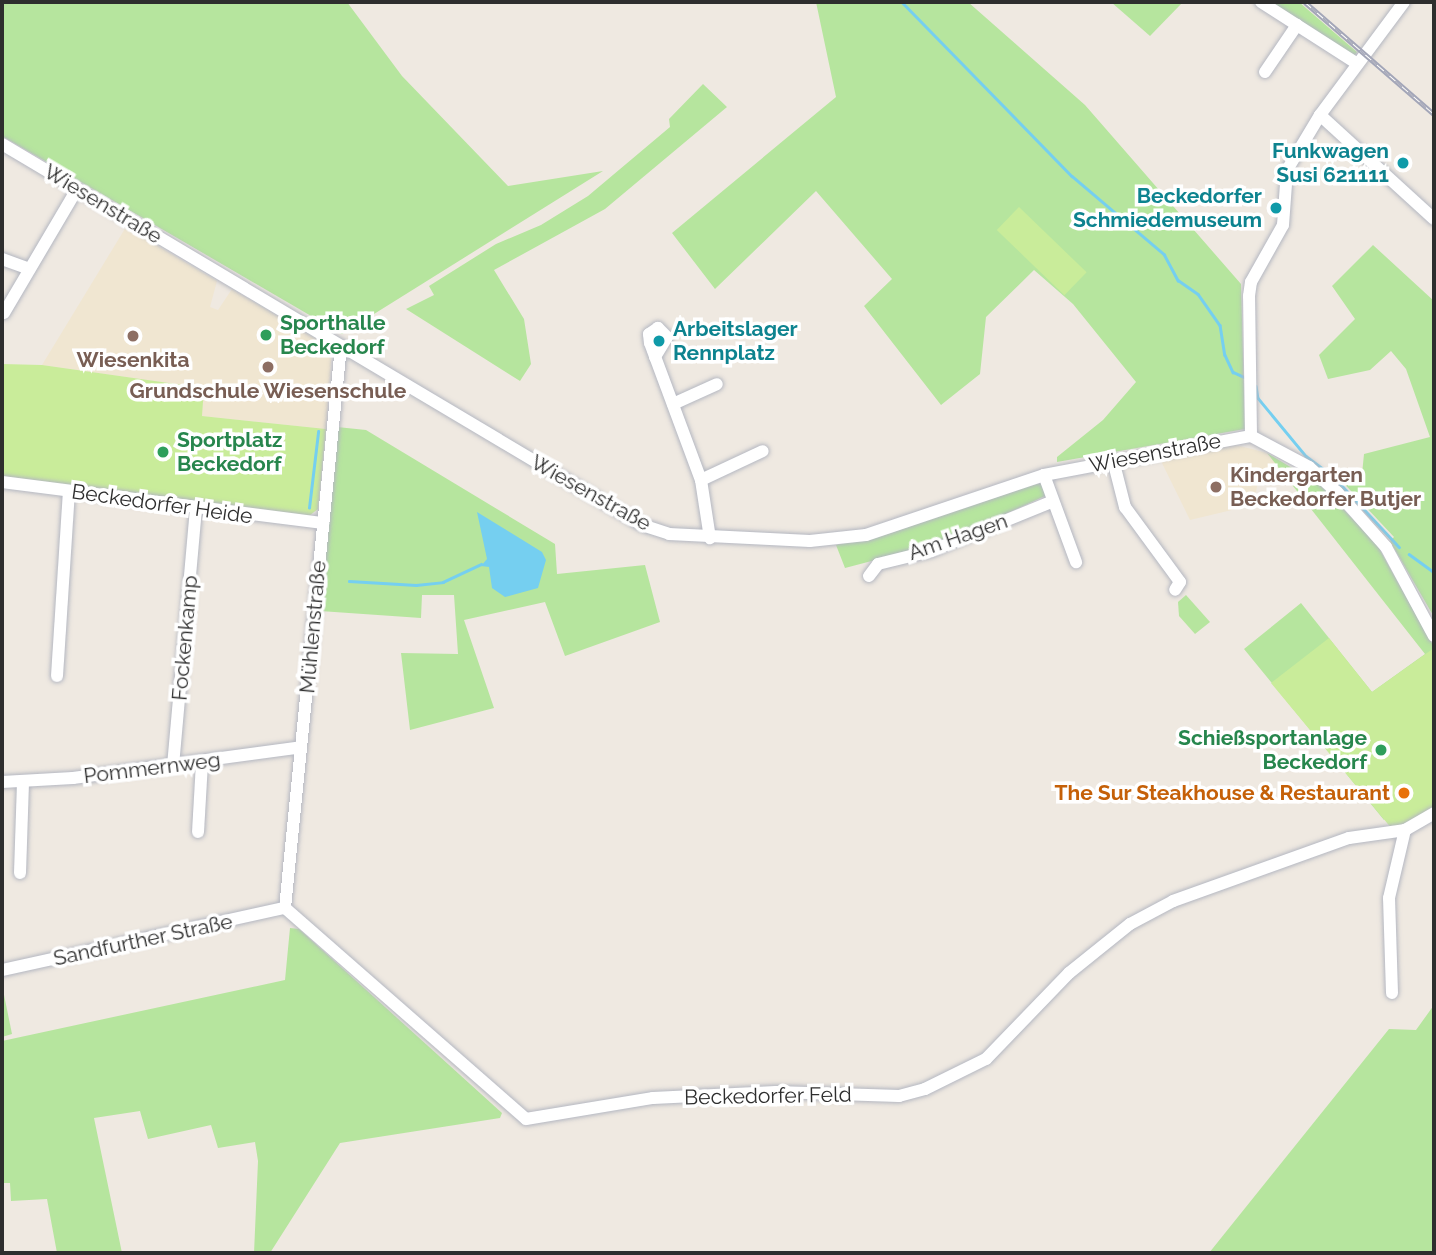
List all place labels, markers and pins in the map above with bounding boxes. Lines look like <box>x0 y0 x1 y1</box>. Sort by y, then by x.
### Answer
place label: Funkwagen Susi 621111 <box>1272 138 1389 188</box>
marker: Funkwagen Susi 621111 <box>1395 155 1411 171</box>
place label: Beckedorfer Schmiedemuseum <box>1073 183 1262 233</box>
marker: Beckedorfer Schmiedemuseum <box>1268 200 1284 216</box>
place label: Sporthalle Beckedorf <box>280 310 386 360</box>
place label: Arbeitslager Rennplatz <box>673 316 798 366</box>
marker: Sporthalle Beckedorf <box>258 327 274 343</box>
marker: Wiesenkita <box>125 328 141 344</box>
marker: Arbeitslager Rennplatz <box>651 333 667 349</box>
place label: Wiesenkita <box>77 347 189 373</box>
marker: Grundschule Wiesenschule <box>260 359 276 375</box>
place label: Grundschule Wiesenschule <box>129 378 407 404</box>
place label: Sportplatz Beckedorf <box>177 427 282 477</box>
marker: Sportplatz Beckedorf <box>155 444 171 460</box>
place label: Kindergarten Beckedorfer Butjer <box>1230 462 1422 512</box>
marker: Kindergarten Beckedorfer Butjer <box>1208 479 1224 495</box>
place label: Schießsportanlage Beckedorf <box>1178 725 1367 775</box>
marker: Schießsportanlage Beckedorf <box>1373 742 1389 758</box>
place label: The Sur Steakhouse & Restaurant <box>1054 780 1390 806</box>
marker: The Sur Steakhouse & Restaurant <box>1396 785 1412 801</box>

